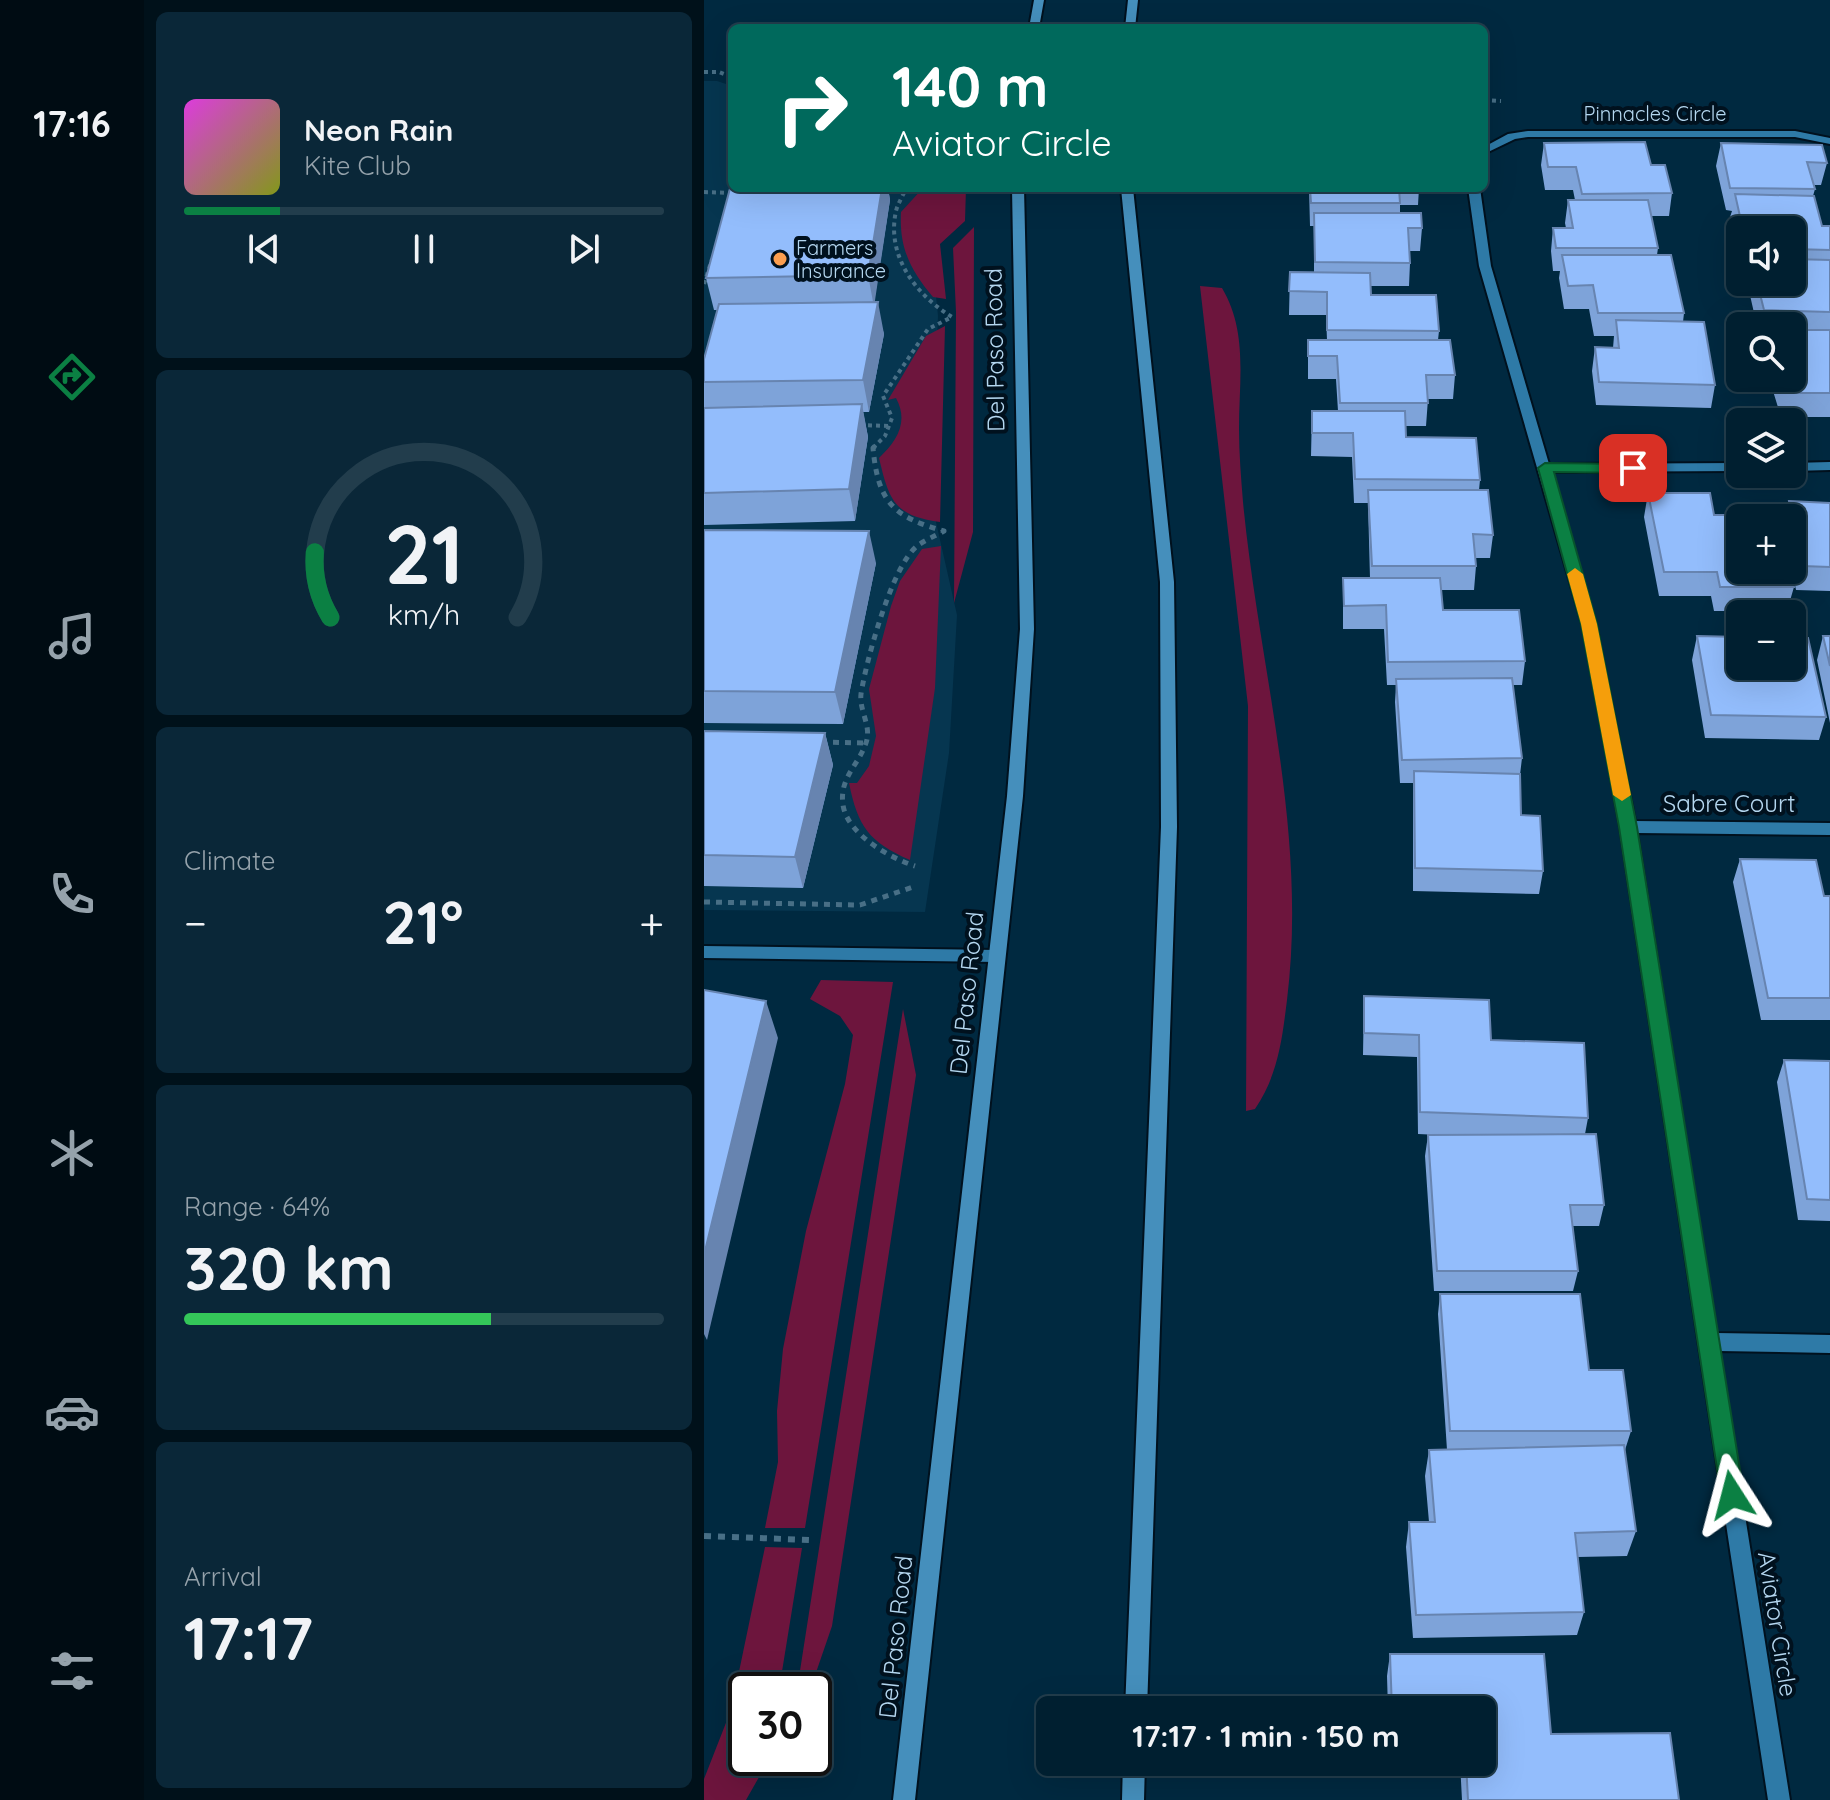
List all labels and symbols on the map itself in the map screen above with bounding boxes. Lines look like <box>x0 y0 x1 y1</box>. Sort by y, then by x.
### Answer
street label: Pinnacles Circle <box>1584 101 1727 126</box>
place label: Farmers Insurance <box>796 235 886 283</box>
marker: Farmers Insurance <box>771 250 789 268</box>
street label: Del Paso Road <box>978 268 1010 432</box>
pin <box>1599 434 1667 502</box>
street label: Sabre Court <box>1663 788 1795 818</box>
street label: Del Paso Road <box>943 910 989 1076</box>
position arrow <box>1690 1453 1774 1537</box>
street label: Aviator Circle <box>1752 1549 1804 1698</box>
street label: Del Paso Road <box>872 1554 918 1720</box>
speed limit sign: 30 <box>728 1672 832 1776</box>

